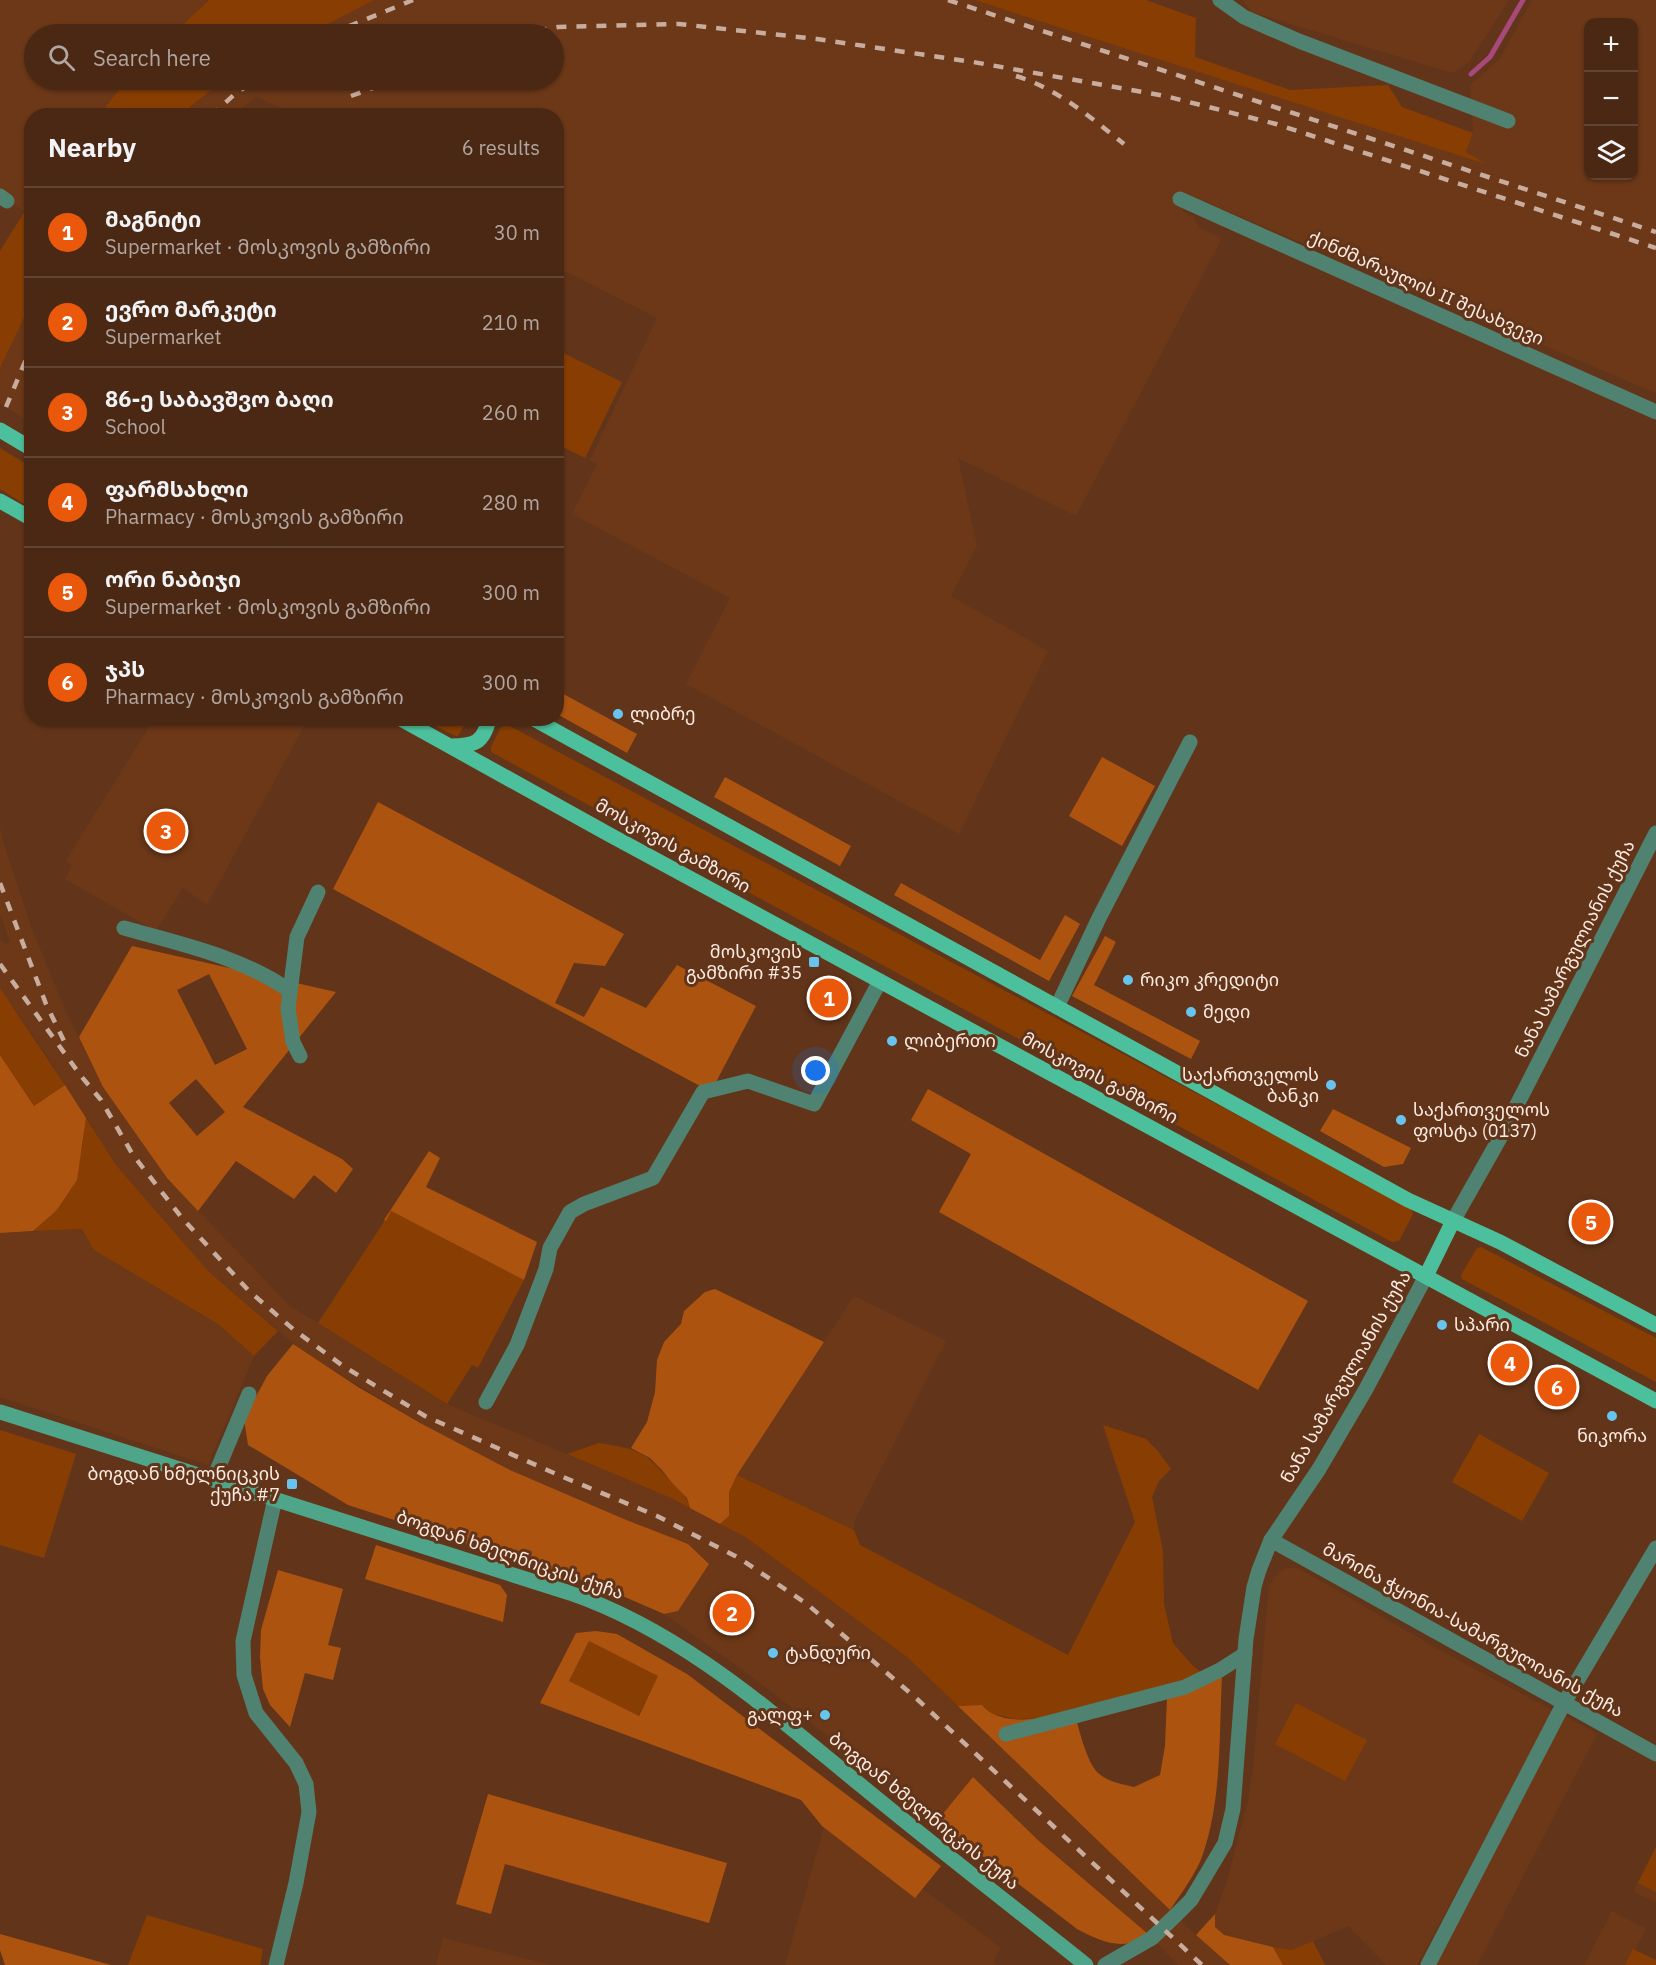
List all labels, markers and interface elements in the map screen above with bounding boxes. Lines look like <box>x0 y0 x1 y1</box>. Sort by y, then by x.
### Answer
map controls <box>1584 18 1638 180</box>
button: + <box>1584 18 1638 72</box>
search box <box>24 24 564 90</box>
icon: search <box>45 41 78 74</box>
text: Search here <box>93 43 211 72</box>
button: − <box>1584 72 1638 126</box>
button: layers <box>1584 126 1638 180</box>
text: Nearby <box>48 130 136 164</box>
text: 6 results <box>462 134 540 161</box>
text: მაგნიტი <box>105 204 201 233</box>
text: 1 <box>62 219 74 246</box>
text: 30 m <box>494 219 540 246</box>
street label: ქინძმარაულის II შესახვევი <box>1305 225 1548 350</box>
text: Supermarket · მოსკოვის გამზირი <box>105 233 431 260</box>
text: ევრო მარკეტი <box>105 294 277 323</box>
text: 2 <box>62 309 74 336</box>
text: 210 m <box>482 309 540 336</box>
text: Supermarket <box>105 323 222 350</box>
text: 86-ე საბავშვო ბაღი <box>105 384 334 413</box>
text: 3 <box>62 399 74 426</box>
text: 260 m <box>482 399 540 426</box>
text: School <box>105 413 166 440</box>
text: ფარმსახლი <box>105 474 249 503</box>
text: 4 <box>62 489 74 516</box>
text: 280 m <box>482 489 540 516</box>
text: Pharmacy · მოსკოვის გამზირი <box>105 503 404 530</box>
text: ორი ნაბიჯი <box>105 564 241 593</box>
text: 5 <box>62 579 74 606</box>
text: 300 m <box>482 579 540 606</box>
text: Supermarket · მოსკოვის გამზირი <box>105 593 431 620</box>
text: ჯპს <box>105 654 145 683</box>
text: 6 <box>62 669 74 696</box>
text: 300 m <box>482 669 540 696</box>
text: Pharmacy · მოსკოვის გამზირი <box>105 683 404 710</box>
place label: ლიბრე <box>630 702 696 725</box>
marker: ლიბრე <box>611 707 625 721</box>
street label: მოსკოვის გამზირი <box>592 793 755 898</box>
pin: 3 <box>146 808 186 854</box>
street label: ნანა სამარგულიანის ქუჩა <box>1510 836 1640 1062</box>
place label: მოსკოვის გამზირი #35 <box>686 940 802 984</box>
marker: მოსკოვის გამზირი #35 <box>807 955 821 969</box>
place label: რიკო კრედიტი <box>1140 968 1279 991</box>
marker: რიკო კრედიტი <box>1121 973 1135 987</box>
pin: 1 <box>810 976 848 1020</box>
place label: მედი <box>1203 1000 1250 1023</box>
marker: მედი <box>1184 1005 1198 1019</box>
street label: მოსკოვის გამზირი <box>1018 1027 1182 1129</box>
place label: ლიბერთი <box>904 1029 996 1052</box>
marker: ლიბერთი <box>885 1034 899 1048</box>
your location <box>801 1056 830 1085</box>
place label: საქართველოს ბანკი <box>1182 1063 1319 1107</box>
marker: საქართველოს ბანკი <box>1324 1078 1338 1092</box>
place label: საქართველოს ფოსტა (0137) <box>1413 1098 1550 1142</box>
marker: საქართველოს ფოსტა (0137) <box>1394 1113 1408 1127</box>
pin: 5 <box>1572 1200 1610 1244</box>
street label: ნანა სამარგულიანის ქუჩა <box>1275 1266 1416 1487</box>
place label: სპარი <box>1454 1313 1510 1336</box>
marker: სპარი <box>1435 1318 1449 1332</box>
pin: 4 <box>1490 1340 1530 1386</box>
pin: 6 <box>1538 1364 1576 1410</box>
marker: ნიკორა <box>1605 1409 1619 1423</box>
place label: ნიკორა <box>1577 1424 1647 1447</box>
place label: ბოგდან ხმელნიცკის ქუჩა #7 <box>88 1462 280 1506</box>
marker: ბოგდან ხმელნიცკის ქუჩა #7 <box>285 1477 299 1491</box>
street label: ბოგდან ხმელნიცკის ქუჩა <box>394 1505 627 1604</box>
street label: მარინა ჭყონია-სამარგულიანის ქუჩა <box>1319 1537 1628 1722</box>
pin: 2 <box>712 1590 752 1636</box>
place label: ტანდური <box>785 1641 871 1664</box>
marker: ტანდური <box>766 1646 780 1660</box>
place label: გალფ+ <box>747 1703 813 1726</box>
marker: გალფ+ <box>818 1708 832 1722</box>
street label: ბოგდან ხმელნიცკის ქუჩა <box>824 1727 1024 1895</box>

